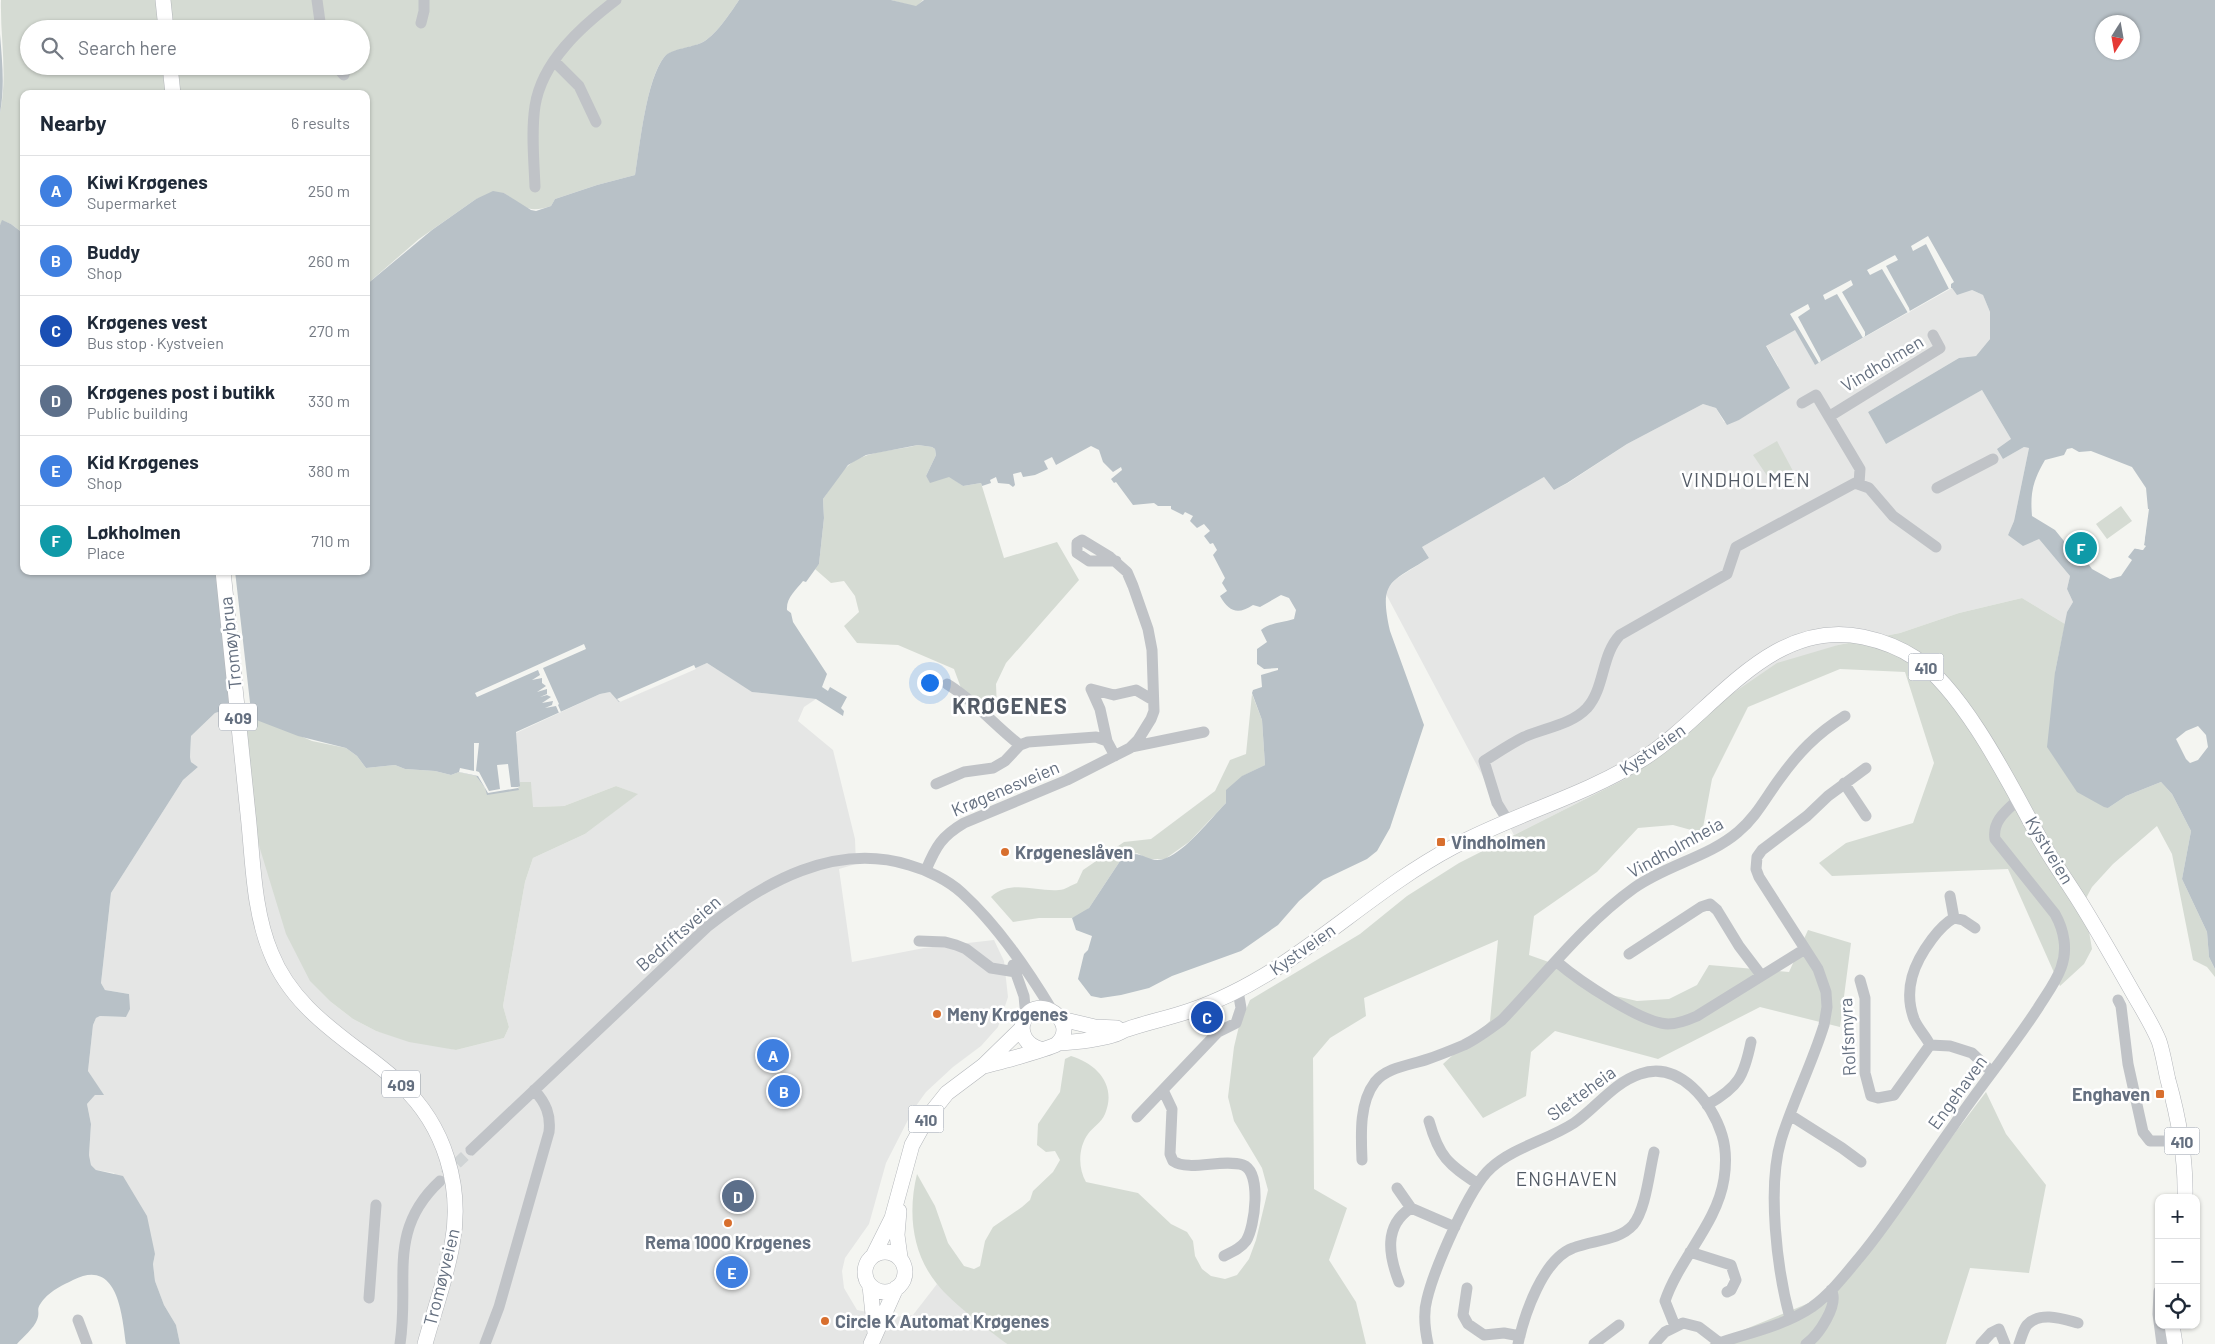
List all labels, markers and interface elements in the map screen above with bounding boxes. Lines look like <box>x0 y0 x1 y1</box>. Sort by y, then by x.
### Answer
north arrow <box>2095 15 2140 60</box>
search box <box>20 20 370 75</box>
icon: search <box>38 34 66 62</box>
text: Search here <box>78 36 177 59</box>
text: Nearby <box>40 110 106 135</box>
text: 6 results <box>291 113 350 132</box>
text: Kiwi Krøgenes <box>87 170 208 193</box>
text: A <box>51 181 61 200</box>
text: 250 m <box>308 181 350 200</box>
text: Supermarket <box>87 193 177 212</box>
text: Buddy <box>87 240 140 263</box>
text: B <box>51 251 61 270</box>
text: 260 m <box>308 251 350 270</box>
text: Shop <box>87 263 122 282</box>
text: Krøgenes vest <box>87 310 207 333</box>
text: C <box>51 321 61 340</box>
text: 270 m <box>308 321 350 340</box>
street label: Vindholmen <box>1837 330 1927 396</box>
text: Bus stop · Kystveien <box>87 333 224 352</box>
text: Krøgenes post i butikk <box>87 380 275 403</box>
text: D <box>51 391 61 410</box>
text: 330 m <box>308 391 350 410</box>
text: Public building <box>87 403 188 422</box>
text: Kid Krøgenes <box>87 450 199 473</box>
text: E <box>51 461 61 480</box>
text: 380 m <box>308 461 350 480</box>
district label: VINDHOLMEN <box>1681 467 1811 491</box>
text: Shop <box>87 473 122 492</box>
text: Løkholmen <box>87 520 181 543</box>
pin: F <box>2065 529 2097 567</box>
text: F <box>52 531 60 550</box>
text: 710 m <box>311 531 350 550</box>
text: Place <box>87 543 125 562</box>
street label: Tromøybrua <box>214 596 246 690</box>
road number: 410 <box>1908 654 1944 680</box>
your location <box>917 670 943 696</box>
district label: KRØGENES <box>952 692 1068 718</box>
road number: 409 <box>219 704 257 730</box>
street label: Kystveien <box>1615 718 1689 780</box>
street label: Krøgenesveien <box>948 755 1062 821</box>
street label: Vindholmheia <box>1623 812 1727 882</box>
street label: Kystveien <box>2021 812 2079 888</box>
place label: Vindholmen <box>1451 831 1546 853</box>
marker: Vindholmen <box>1435 836 1447 848</box>
place label: Krøgeneslåven <box>1015 841 1133 863</box>
marker: Krøgeneslåven <box>999 846 1011 858</box>
street label: Bedriftsveien <box>631 890 725 976</box>
street label: Kystveien <box>1265 918 1339 980</box>
street label: Rolfsmyra <box>1834 997 1860 1077</box>
pin: C <box>1191 998 1223 1036</box>
place label: Meny Krøgenes <box>947 1003 1068 1025</box>
marker: Meny Krøgenes <box>931 1008 943 1020</box>
pin: A <box>757 1036 789 1074</box>
street label: Engehaven <box>1923 1051 1991 1133</box>
street label: Sletteheia <box>1542 1061 1620 1125</box>
road number: 409 <box>382 1070 420 1098</box>
pin: B <box>768 1072 800 1110</box>
place label: Enghaven <box>2072 1083 2150 1105</box>
marker: Enghaven <box>2154 1088 2166 1100</box>
road number: 410 <box>908 1106 944 1132</box>
road number: 410 <box>2164 1128 2200 1154</box>
district label: ENGHAVEN <box>1516 1167 1618 1190</box>
pin: D <box>722 1177 754 1215</box>
map controls <box>2155 1194 2200 1329</box>
button: + <box>2155 1194 2200 1239</box>
marker: Rema 1000 Krøgenes <box>722 1217 734 1229</box>
street label: Tromøyveien <box>418 1226 464 1328</box>
place label: Rema 1000 Krøgenes <box>645 1231 811 1253</box>
button: − <box>2155 1239 2200 1284</box>
pin: E <box>716 1253 748 1291</box>
button: locate <box>2155 1284 2200 1329</box>
place label: Circle K Automat Krøgenes <box>835 1310 1049 1332</box>
marker: Circle K Automat Krøgenes <box>819 1315 831 1327</box>

